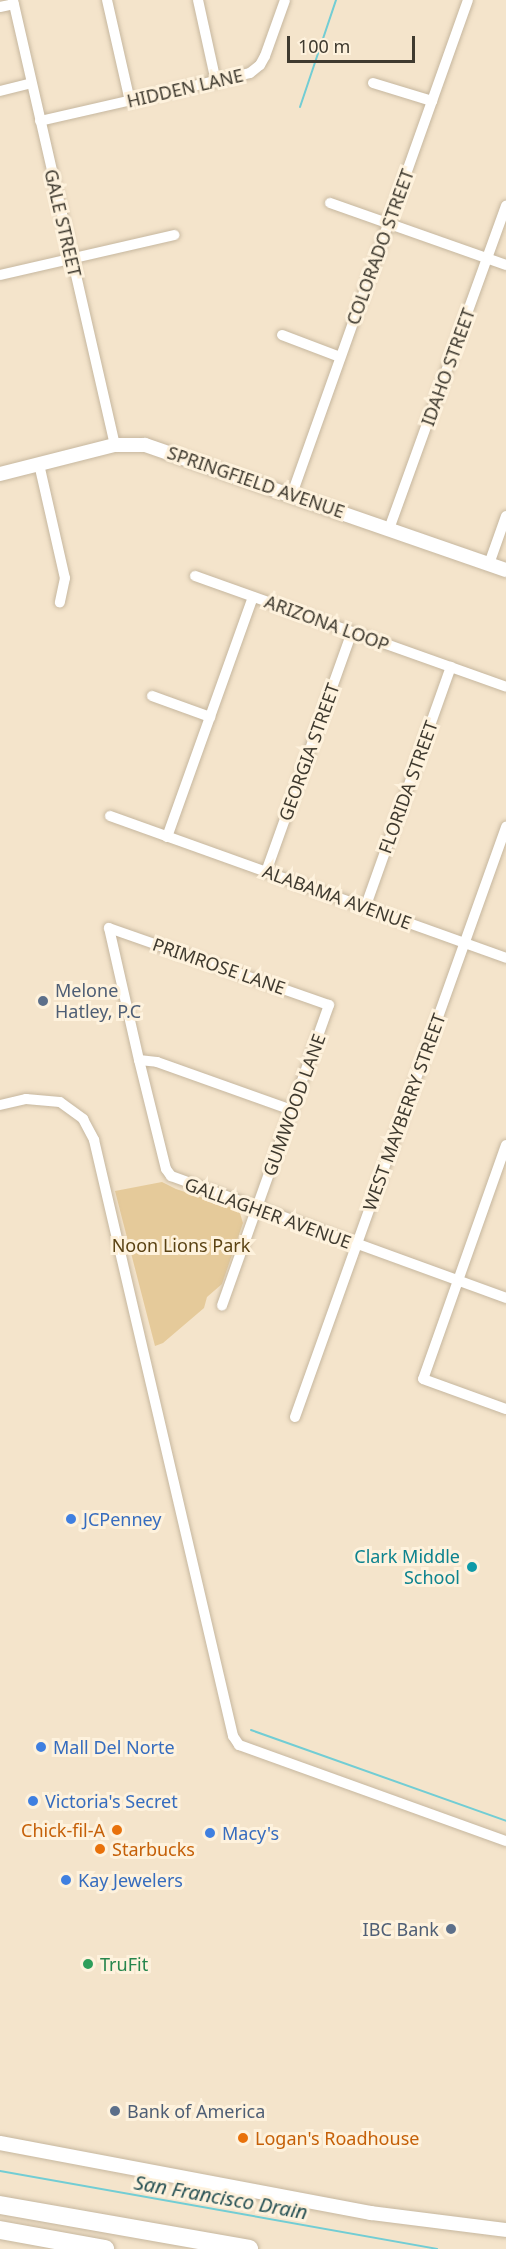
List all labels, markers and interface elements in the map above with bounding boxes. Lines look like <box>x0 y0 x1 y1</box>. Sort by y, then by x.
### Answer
scale bar <box>290 24 418 62</box>
text: 100 m <box>298 34 350 58</box>
street label: HIDDEN LANE <box>125 64 245 112</box>
street label: COLORADO STREET <box>342 166 418 328</box>
street label: GALE STREET <box>40 167 86 279</box>
street label: IDAHO STREET <box>417 305 479 429</box>
street label: SPRINGFIELD AVENUE <box>165 442 347 522</box>
street label: ARIZONA LOOP <box>262 590 392 656</box>
street label: GEORGIA STREET <box>274 680 344 824</box>
street label: FLORIDA STREET <box>374 718 442 856</box>
street label: ALABAMA AVENUE <box>260 860 414 934</box>
street label: PRIMROSE LANE <box>150 933 288 999</box>
place label: Melone Hatley, P.C <box>55 980 141 1022</box>
marker: Melone Hatley, P.C <box>36 994 50 1008</box>
street label: WEST MAYBERRY STREET <box>358 1010 450 1214</box>
street label: GUMWOOD LANE <box>258 1031 330 1179</box>
street label: GALLAGHER AVENUE <box>182 1173 354 1253</box>
park label: Noon Lions Park <box>112 1234 250 1256</box>
place label: JCPenney <box>83 1508 162 1530</box>
marker: JCPenney <box>64 1512 78 1526</box>
place label: Clark Middle School <box>354 1546 460 1588</box>
marker: Clark Middle School <box>465 1560 479 1574</box>
place label: Mall Del Norte <box>53 1736 175 1758</box>
marker: Mall Del Norte <box>34 1740 48 1754</box>
place label: Victoria's Secret <box>45 1790 178 1812</box>
marker: Victoria's Secret <box>26 1794 40 1808</box>
place label: Chick-fil-A <box>21 1819 105 1841</box>
place label: Macy's <box>222 1822 279 1844</box>
marker: Chick-fil-A <box>110 1823 124 1837</box>
marker: Macy's <box>203 1826 217 1840</box>
place label: Starbucks <box>112 1838 195 1860</box>
marker: Starbucks <box>93 1842 107 1856</box>
place label: Kay Jewelers <box>78 1869 183 1891</box>
marker: Kay Jewelers <box>59 1873 73 1887</box>
place label: IBC Bank <box>363 1918 439 1940</box>
marker: IBC Bank <box>444 1922 458 1936</box>
place label: TruFit <box>100 1953 148 1975</box>
marker: TruFit <box>81 1957 95 1971</box>
place label: Bank of America <box>127 2100 265 2122</box>
marker: Bank of America <box>108 2104 122 2118</box>
place label: Logan's Roadhouse <box>255 2127 419 2149</box>
marker: Logan's Roadhouse <box>236 2131 250 2145</box>
water label: San Francisco Drain <box>132 2170 310 2224</box>

